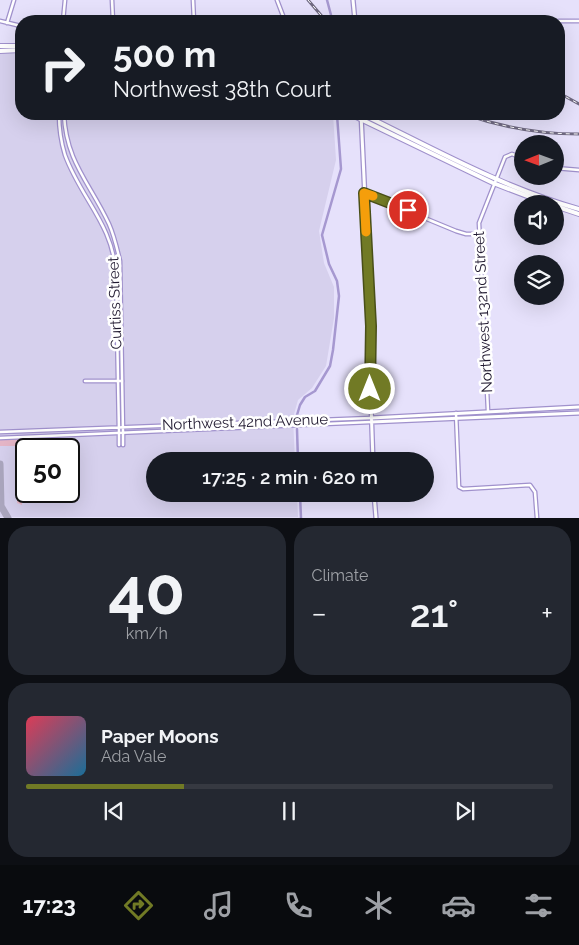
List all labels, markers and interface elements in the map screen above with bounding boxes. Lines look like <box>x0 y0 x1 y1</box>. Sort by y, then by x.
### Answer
text: 500 m <box>113 34 216 75</box>
icon: right <box>30 35 95 100</box>
text: Northwest 38th Court <box>113 76 332 102</box>
north arrow <box>514 135 564 185</box>
map controls <box>514 135 564 305</box>
pin <box>387 189 429 231</box>
button: sound <box>514 195 564 245</box>
icon: arrive <box>394 196 422 224</box>
street label: Northwest 132nd Street <box>470 231 496 393</box>
button: layers <box>514 255 564 305</box>
street label: Curtiss Street <box>104 256 126 350</box>
position arrow <box>343 362 395 414</box>
street label: Northwest 42nd Avenue <box>162 410 329 434</box>
speed limit sign: 50 <box>15 438 80 503</box>
text: 17:25 · 2 min · 620 m <box>202 466 378 488</box>
text: 40 <box>108 553 185 629</box>
text: Climate <box>312 566 368 585</box>
text: 21° <box>410 591 458 636</box>
text: − <box>312 597 327 630</box>
text: + <box>541 597 553 630</box>
text: km/h <box>126 624 168 643</box>
text: Paper Moons <box>101 725 219 747</box>
text: Ada Vale <box>101 747 166 766</box>
icon: previous <box>100 797 128 825</box>
icon: pause <box>275 797 303 825</box>
icon: next <box>451 797 479 825</box>
icon: directions <box>121 888 156 923</box>
icon: music <box>201 888 236 923</box>
icon: phone <box>281 888 316 923</box>
icon: climate <box>361 888 396 923</box>
icon: car <box>441 888 476 923</box>
icon: filters <box>521 888 556 923</box>
text: 17:23 <box>23 892 76 918</box>

